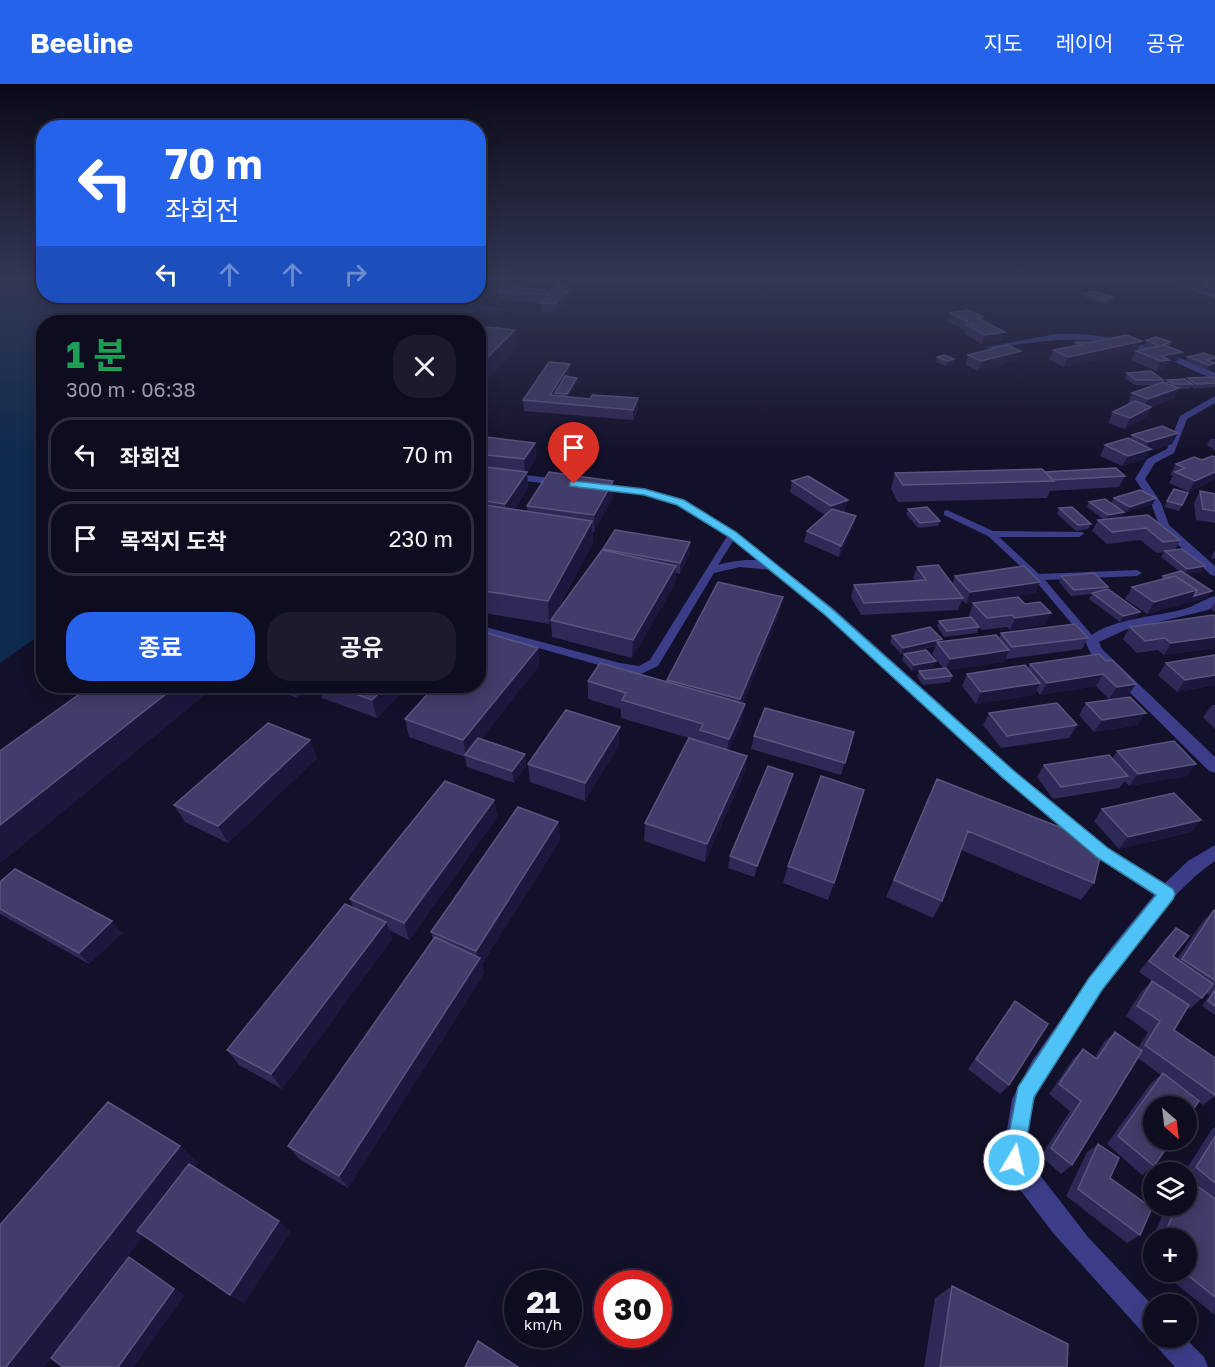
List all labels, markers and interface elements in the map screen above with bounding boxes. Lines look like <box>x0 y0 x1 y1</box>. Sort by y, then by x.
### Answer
text: Beeline <box>30 26 133 59</box>
text: 지도 <box>984 30 1022 56</box>
text: 레이어 <box>1055 30 1113 56</box>
text: 공유 <box>1146 30 1185 56</box>
text: 70 m <box>165 138 262 188</box>
icon: left <box>66 144 144 222</box>
text: 좌회전 <box>165 194 240 226</box>
icon: left <box>150 258 183 291</box>
icon: ahead <box>213 258 246 291</box>
icon: ahead <box>276 258 309 291</box>
icon: right <box>339 258 372 291</box>
text: 1 분 <box>66 333 127 376</box>
button: close <box>393 335 456 398</box>
text: 300 m · 06:38 <box>66 377 196 401</box>
pin <box>548 422 599 484</box>
icon: arrive <box>557 431 590 464</box>
icon: left <box>69 438 102 471</box>
text: 70 m <box>403 441 453 468</box>
text: 좌회전 <box>120 443 181 470</box>
icon: arrive <box>69 522 102 555</box>
text: 230 m <box>389 525 453 552</box>
text: 목적지 도착 <box>120 527 227 554</box>
button: 종료 <box>66 612 255 681</box>
button: 공유 <box>267 612 456 681</box>
north arrow <box>1143 1096 1197 1150</box>
map controls <box>1143 1096 1197 1348</box>
position arrow <box>982 1128 1046 1192</box>
button: layers <box>1143 1162 1197 1216</box>
button: + <box>1143 1228 1197 1282</box>
speed limit sign: 30 <box>594 1270 672 1348</box>
text: 21 <box>526 1284 560 1320</box>
button: − <box>1143 1294 1197 1348</box>
text: km/h <box>524 1315 562 1333</box>

